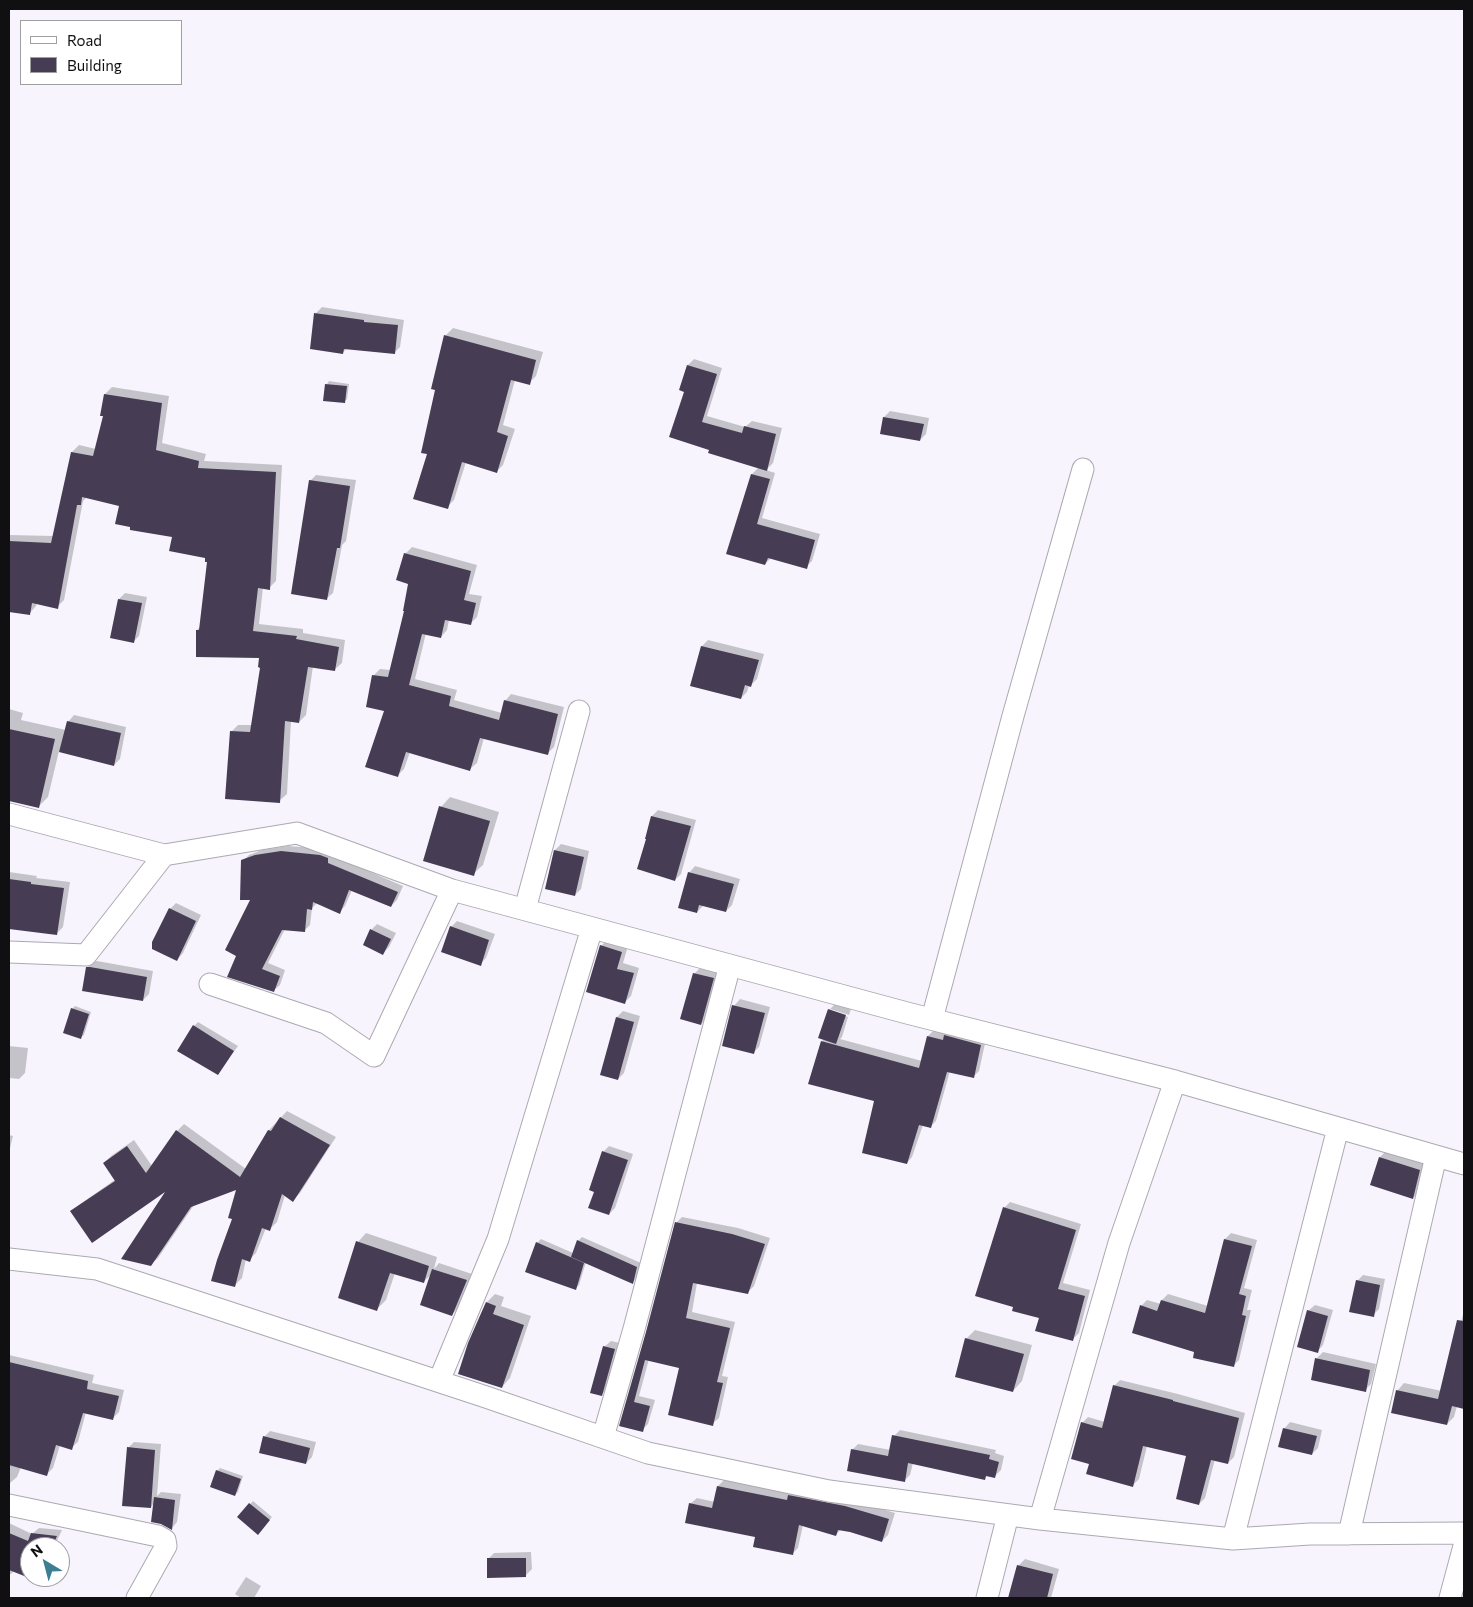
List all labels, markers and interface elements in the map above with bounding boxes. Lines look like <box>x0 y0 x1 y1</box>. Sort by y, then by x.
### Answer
legend <box>20 20 182 85</box>
text: Road <box>67 31 102 49</box>
text: Building <box>67 56 122 74</box>
north arrow <box>20 1537 70 1587</box>
text: N <box>27 1540 46 1560</box>

